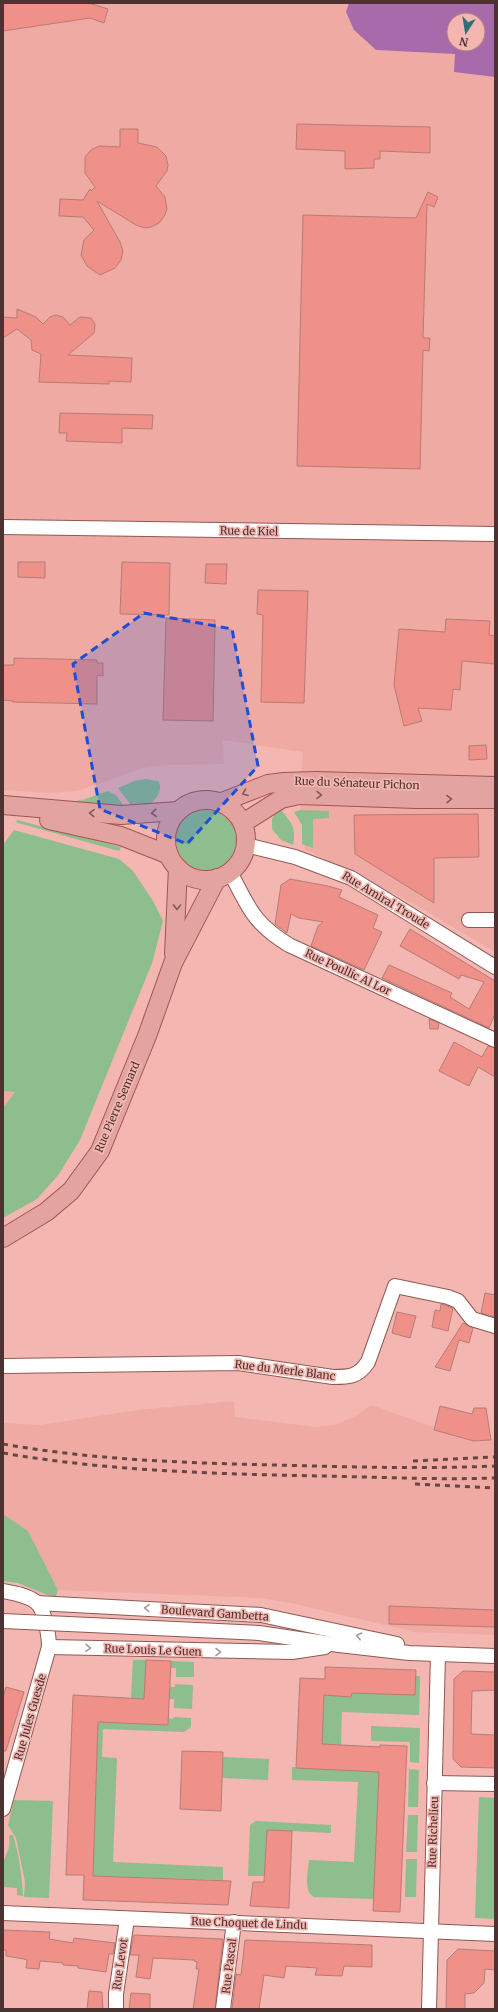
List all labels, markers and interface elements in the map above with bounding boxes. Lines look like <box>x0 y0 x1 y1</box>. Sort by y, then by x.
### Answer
north arrow <box>446 12 486 52</box>
text: N <box>458 34 470 50</box>
street label: Rue de Kiel <box>220 523 279 539</box>
street label: Rue du Sénateur Pichon <box>294 774 421 792</box>
one-way arrow <box>241 789 248 797</box>
one-way arrow <box>316 791 322 800</box>
one-way arrow <box>446 795 452 803</box>
one-way arrow <box>151 808 157 817</box>
one-way arrow <box>89 809 95 818</box>
street label: Rue Amiral Troude <box>340 868 433 932</box>
one-way arrow <box>173 904 181 910</box>
street label: Rue Poullic Al Lor <box>303 946 393 998</box>
street label: Rue Pierre Semard <box>92 1059 143 1155</box>
street label: Rue du Merle Blanc <box>234 1357 337 1383</box>
street label: Boulevard Gambetta <box>161 1602 269 1624</box>
one-way arrow <box>144 1604 150 1613</box>
one-way arrow <box>356 1632 362 1640</box>
street label: Rue Louis Le Guen <box>104 1641 203 1659</box>
one-way arrow <box>85 1644 91 1653</box>
one-way arrow <box>215 1648 221 1656</box>
street label: Rue Jules Guesde <box>11 1672 49 1762</box>
street label: Rue Richelieu <box>425 1796 441 1868</box>
street label: Rue Choquet de Lindu <box>191 1914 307 1932</box>
street label: Rue Levot <box>109 1936 131 1991</box>
street label: Rue Pascal <box>219 1937 239 1995</box>

